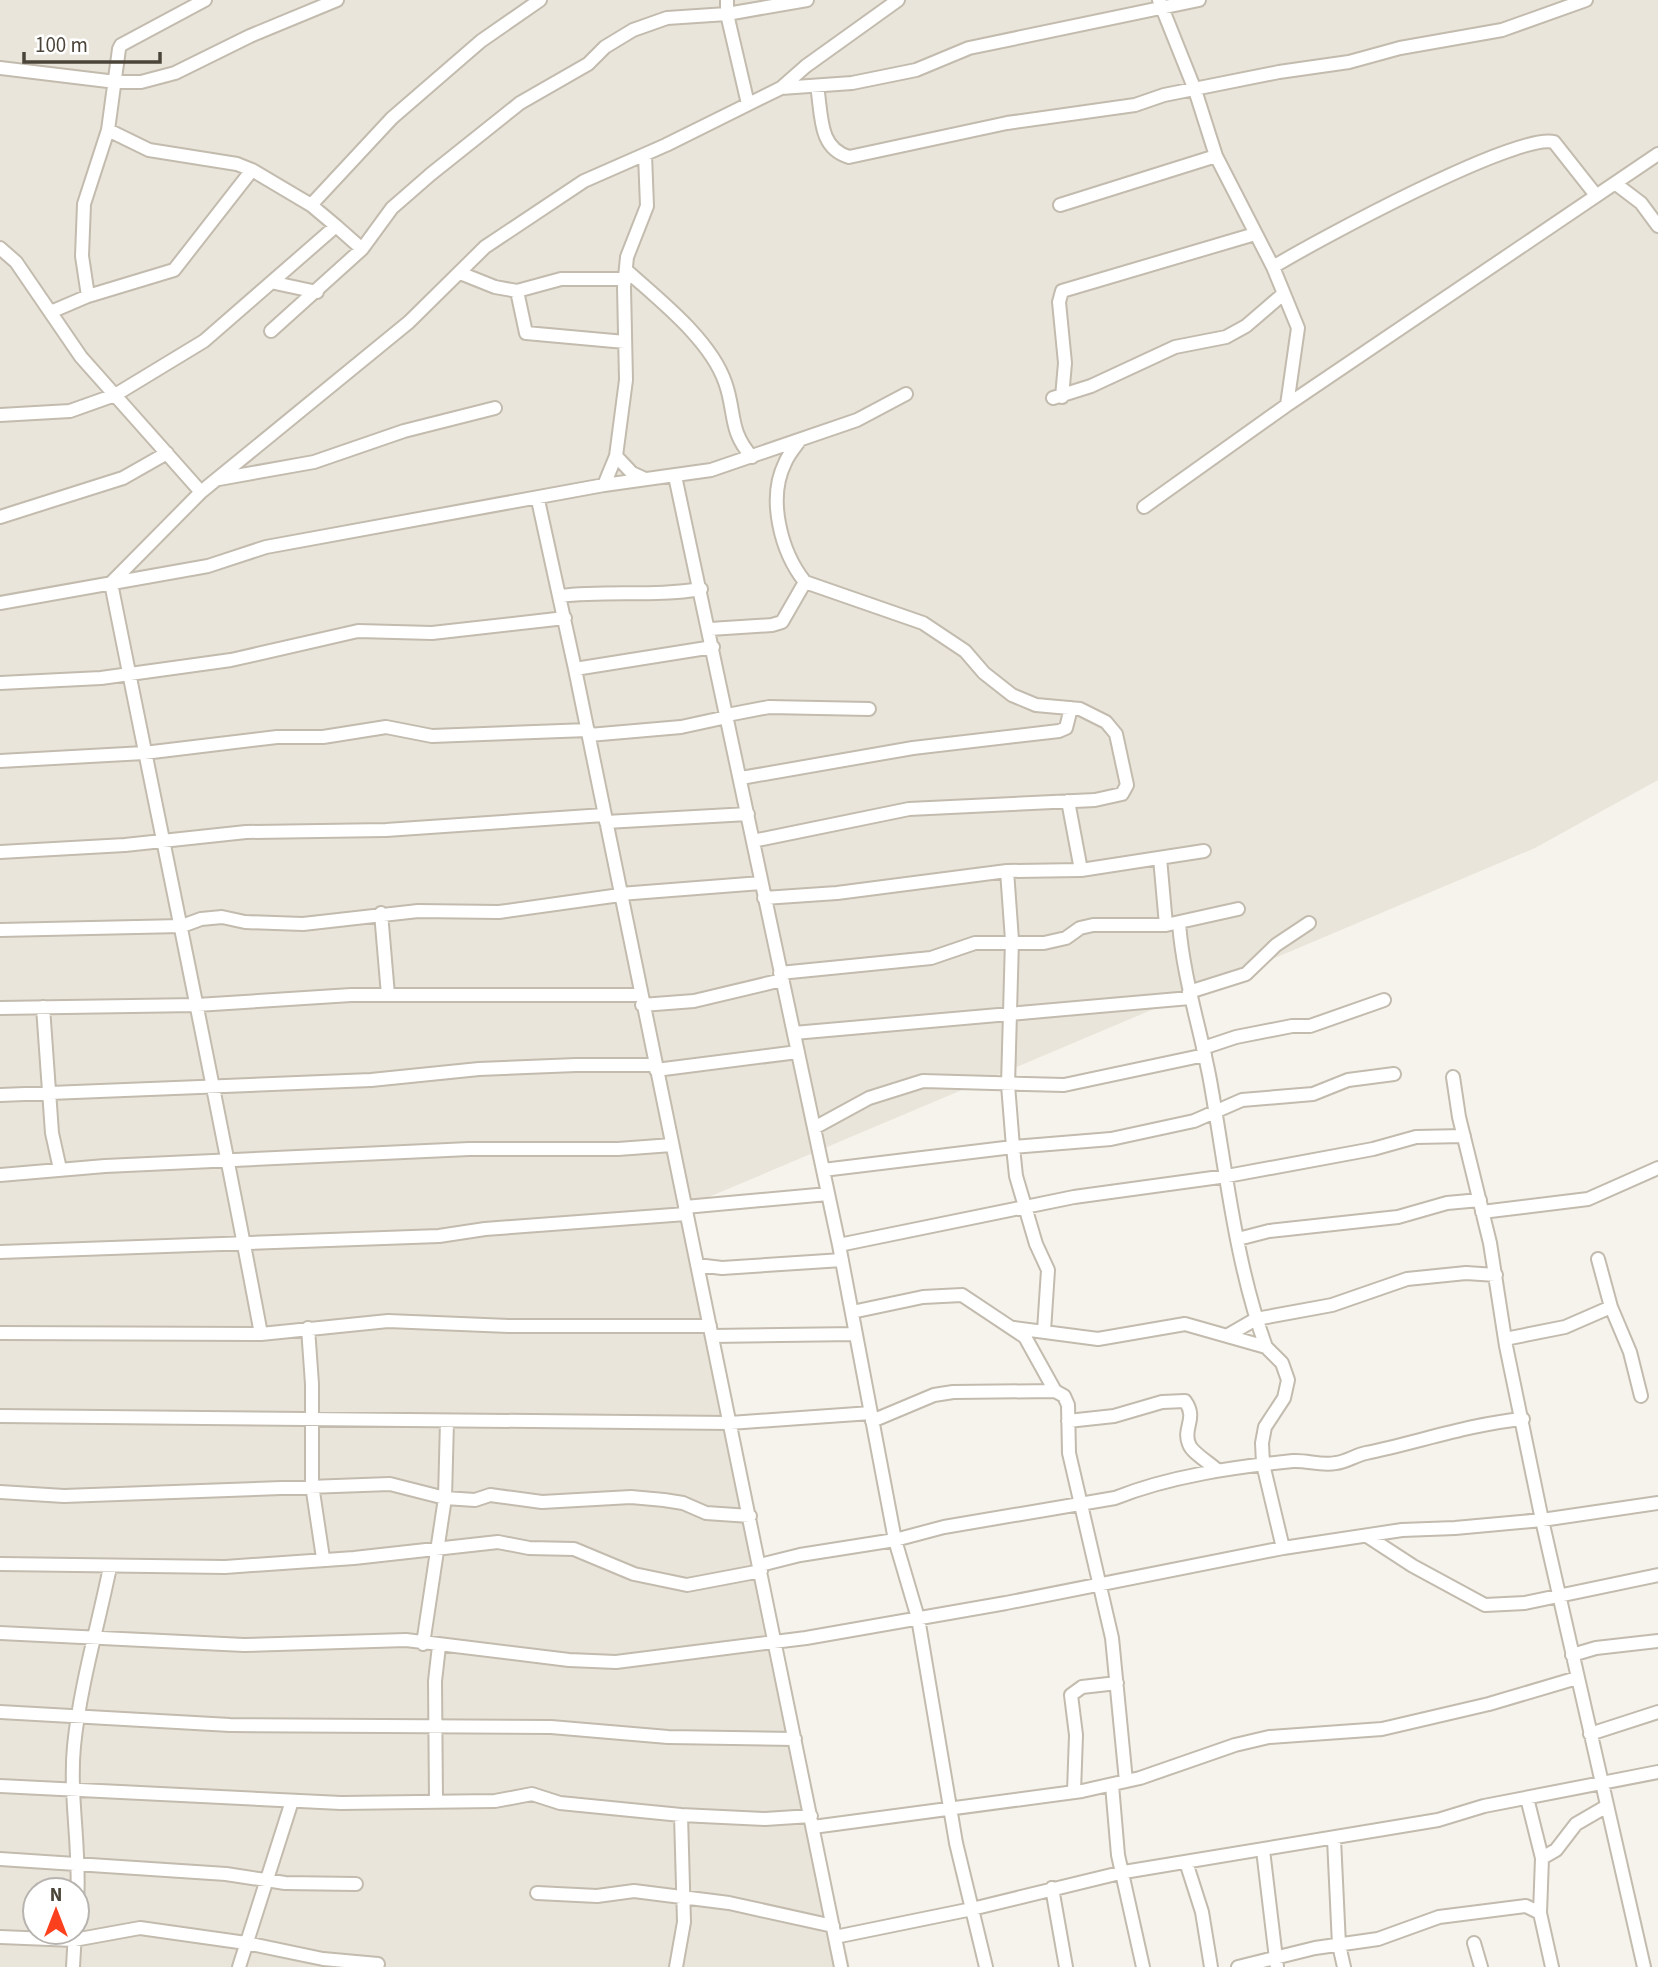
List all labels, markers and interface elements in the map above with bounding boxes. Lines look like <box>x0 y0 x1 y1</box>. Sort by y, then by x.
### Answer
scale bar <box>24 21 161 65</box>
text: 100 m <box>35 30 88 60</box>
north arrow <box>21 1876 91 1946</box>
text: N <box>50 1882 62 1909</box>

